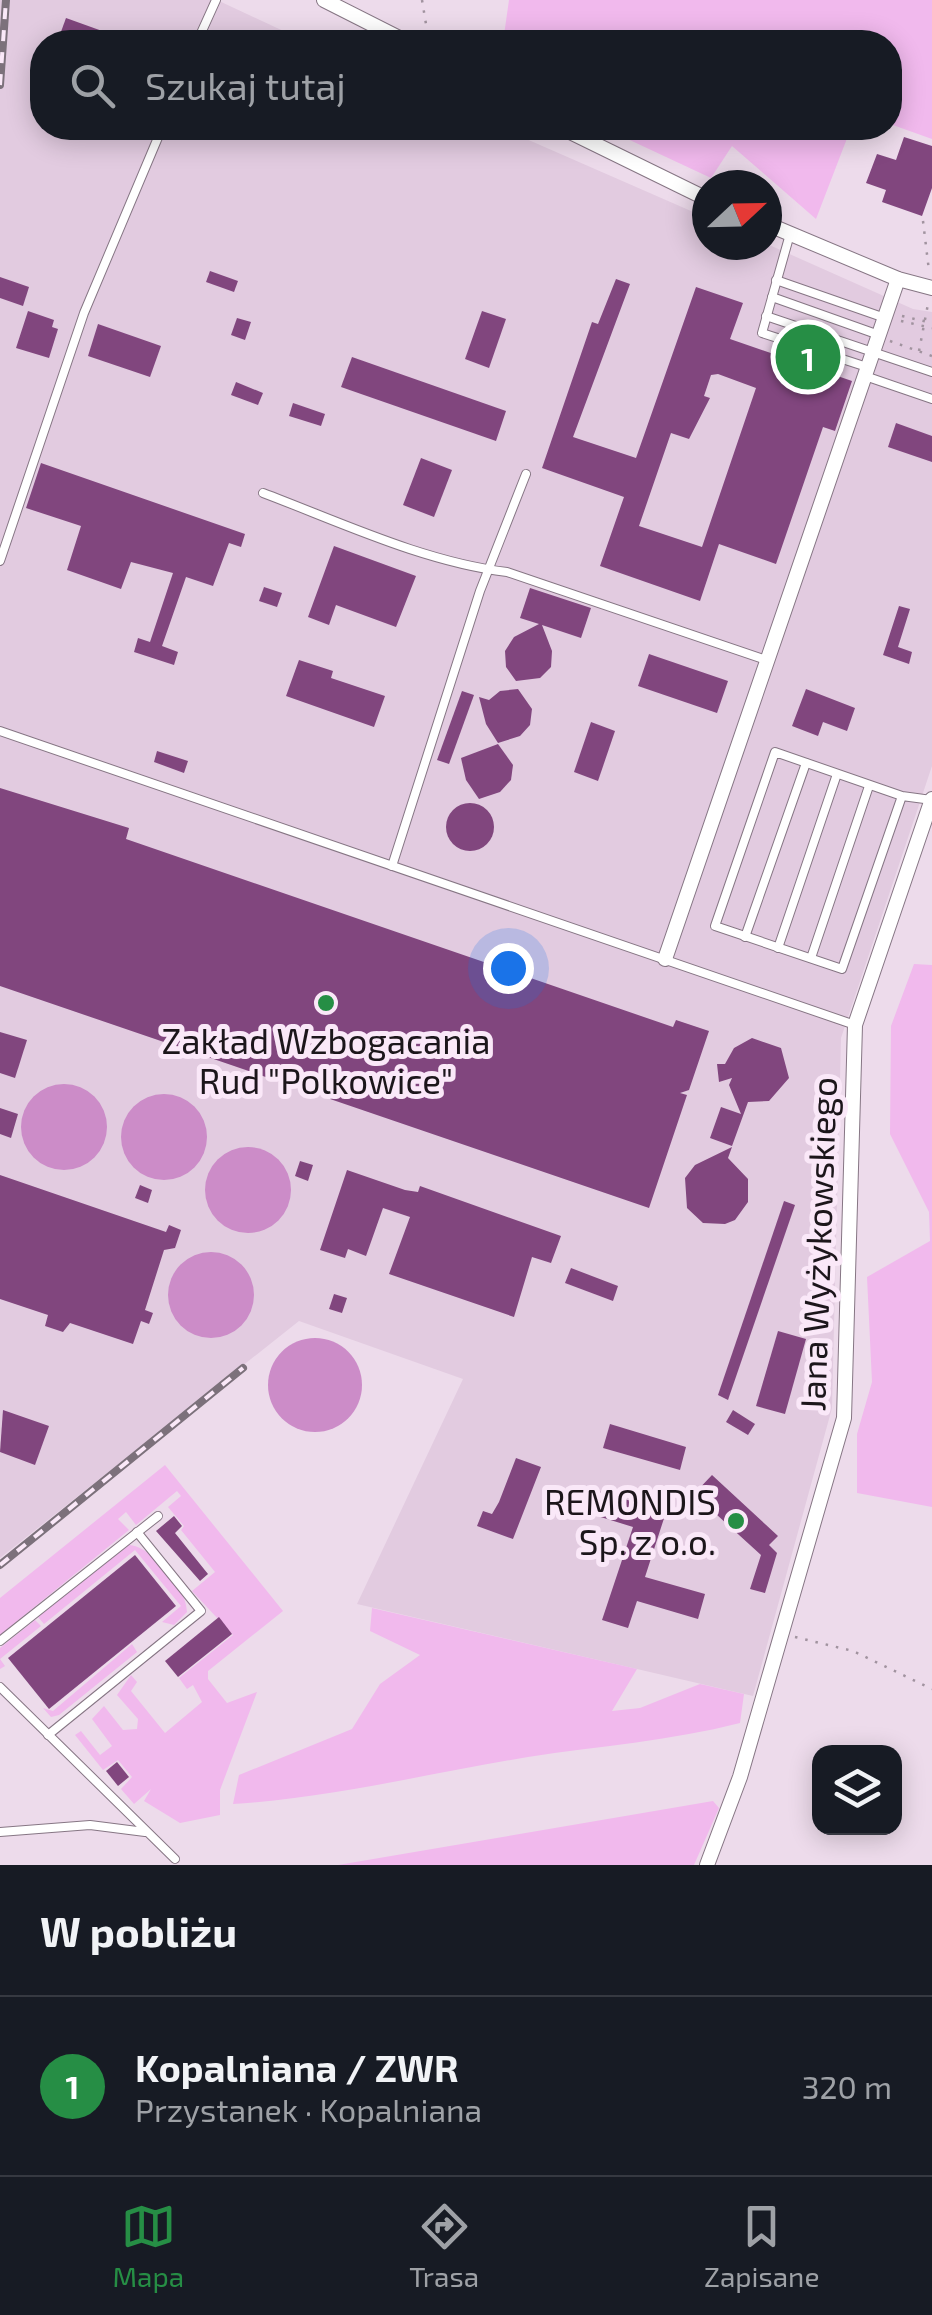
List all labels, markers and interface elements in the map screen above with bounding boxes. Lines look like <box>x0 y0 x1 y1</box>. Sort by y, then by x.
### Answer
search box <box>30 30 902 140</box>
icon: search <box>65 58 120 113</box>
text: Szukaj tutaj <box>145 62 346 108</box>
north arrow <box>692 170 782 260</box>
pin: 1 <box>776 320 840 394</box>
your location <box>483 943 534 994</box>
marker: Zakład Wzbogacania Rud "Polkowice" <box>315 992 337 1014</box>
place label: Zakład Wzbogacania Rud "Polkowice" <box>162 1019 490 1101</box>
street label: Jana Wyżykowskiego <box>790 1076 844 1412</box>
place label: REMONDIS Sp. z o.o. <box>544 1480 716 1562</box>
marker: REMONDIS Sp. z o.o. <box>725 1510 747 1532</box>
map controls <box>812 1745 902 1835</box>
button: layers <box>812 1745 902 1835</box>
text: W pobliżu <box>40 1905 237 1955</box>
text: Kopalniana / ZWR <box>135 2044 459 2090</box>
text: 1 <box>66 2067 79 2105</box>
text: 320 m <box>802 2067 892 2105</box>
text: Przystanek · Kopalniana <box>135 2090 482 2128</box>
tab: Mapa <box>113 2199 184 2293</box>
tab: Trasa <box>409 2199 479 2293</box>
tab: Zapisane <box>704 2199 819 2293</box>

